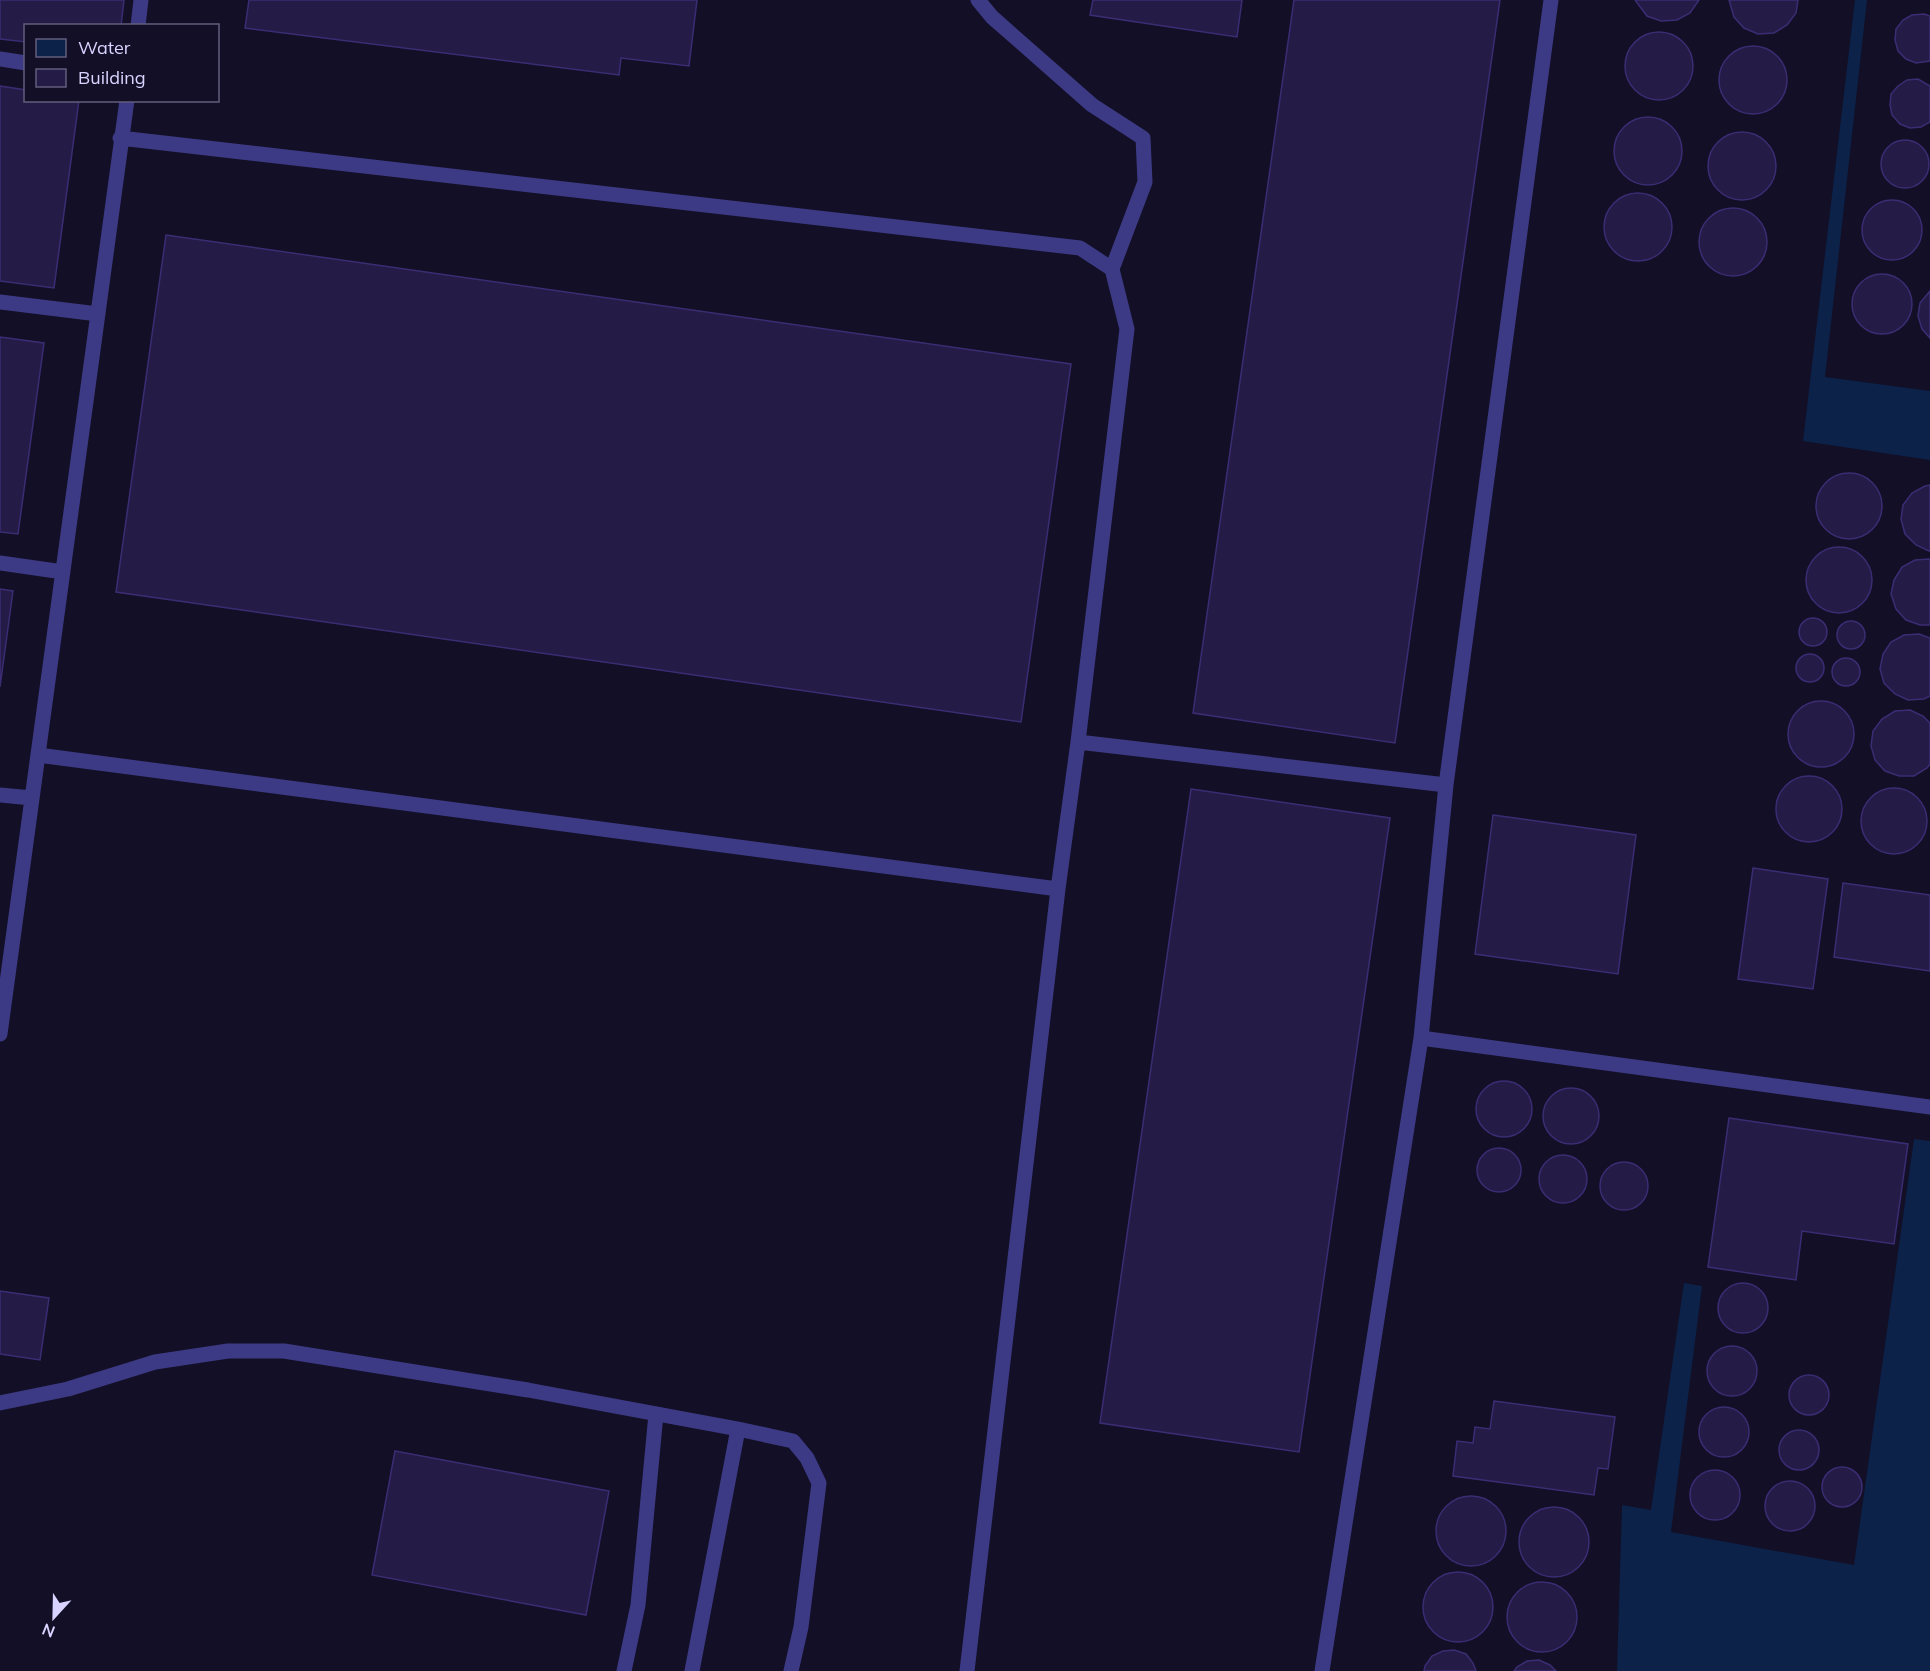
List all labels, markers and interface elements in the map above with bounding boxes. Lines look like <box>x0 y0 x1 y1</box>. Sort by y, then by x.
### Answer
legend <box>24 24 219 102</box>
text: Water <box>78 36 131 59</box>
text: Building <box>78 66 146 89</box>
north arrow <box>24 1587 84 1647</box>
text: N <box>39 1619 58 1642</box>

